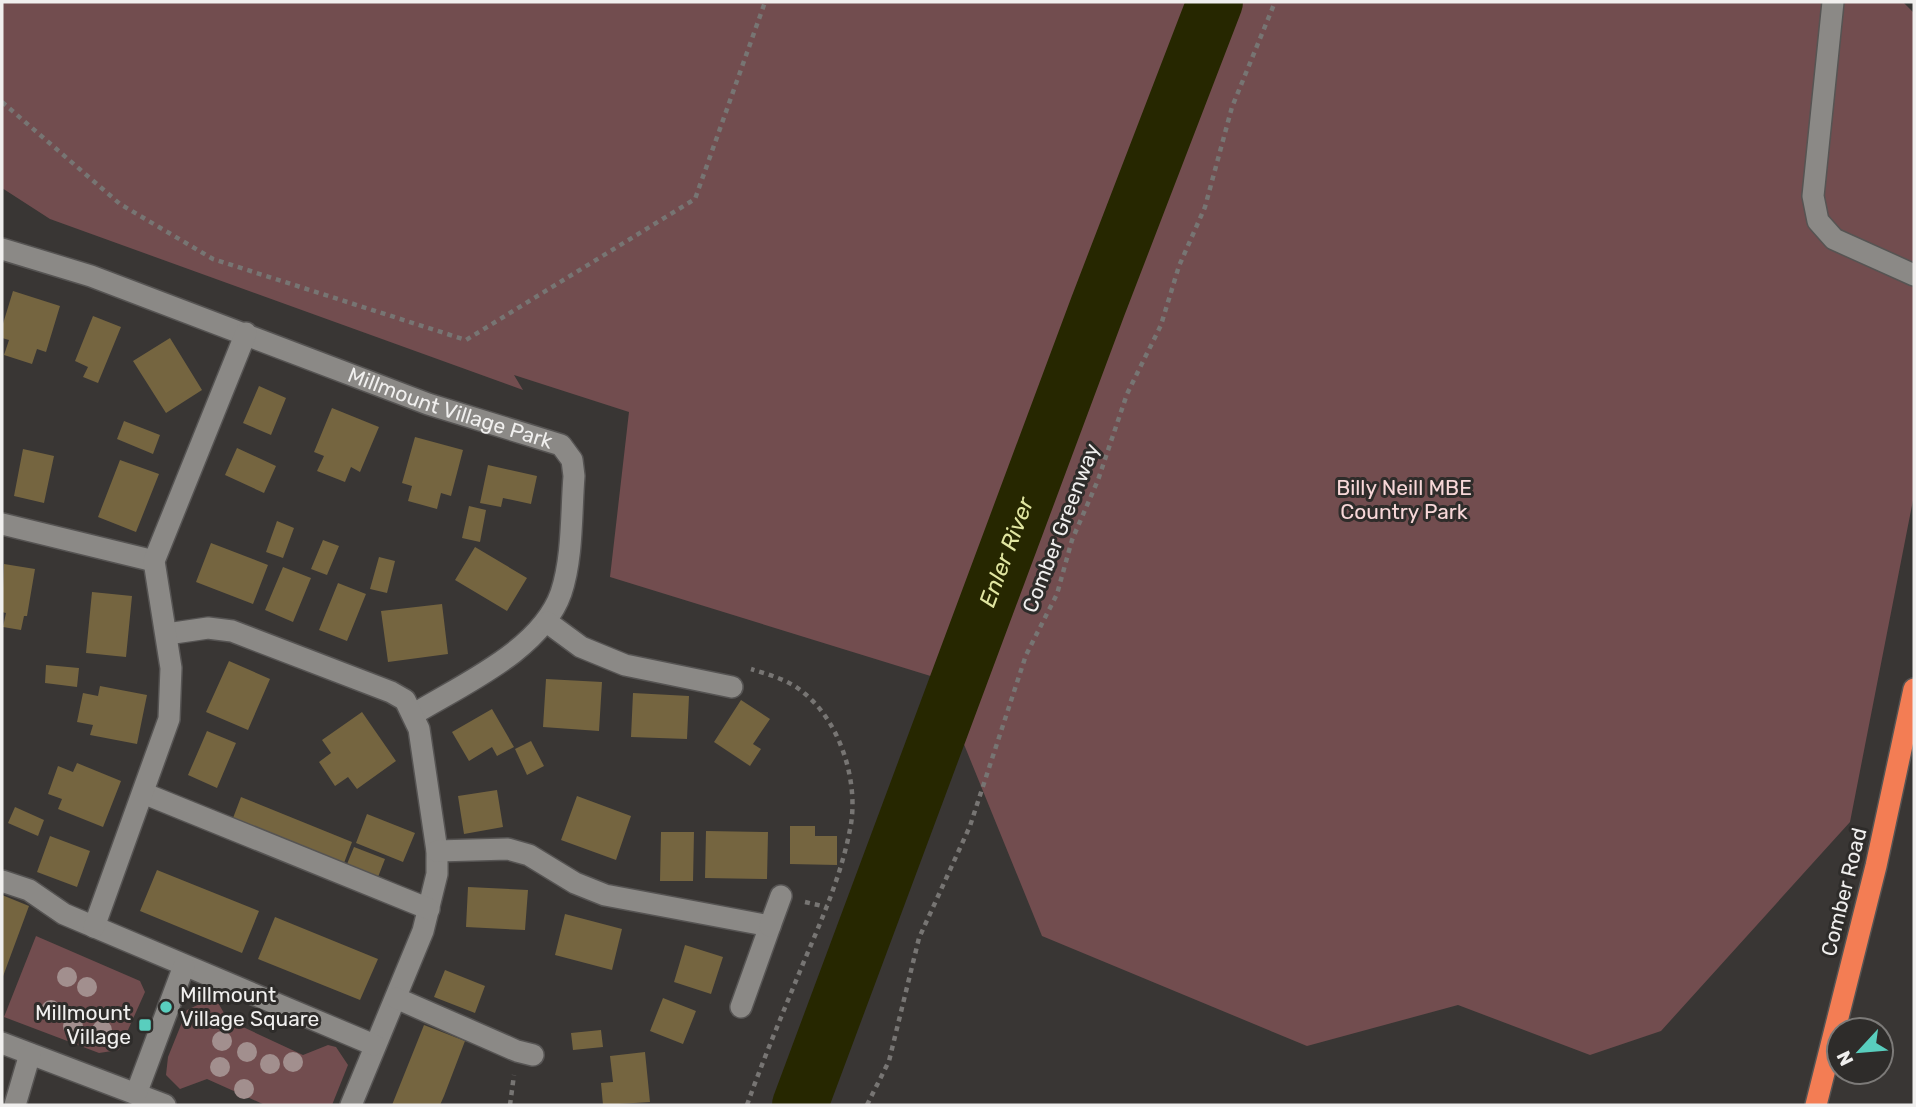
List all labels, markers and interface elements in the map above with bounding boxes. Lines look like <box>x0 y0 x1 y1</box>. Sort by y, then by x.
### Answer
street label: Millmount Village Park <box>344 362 556 454</box>
street label: Comber Greenway <box>1017 439 1104 616</box>
park label: Billy Neill MBE Country Park <box>1336 475 1472 524</box>
water label: Enler River <box>973 492 1040 611</box>
street label: Comber Road <box>1815 825 1872 959</box>
place label: Millmount Village Square <box>180 982 319 1031</box>
marker: Millmount Village Square <box>158 999 174 1015</box>
place label: Millmount Village <box>35 1000 131 1049</box>
north arrow <box>1825 1016 1895 1086</box>
marker: Millmount Village <box>137 1017 153 1033</box>
text: N <box>1832 1047 1859 1069</box>

